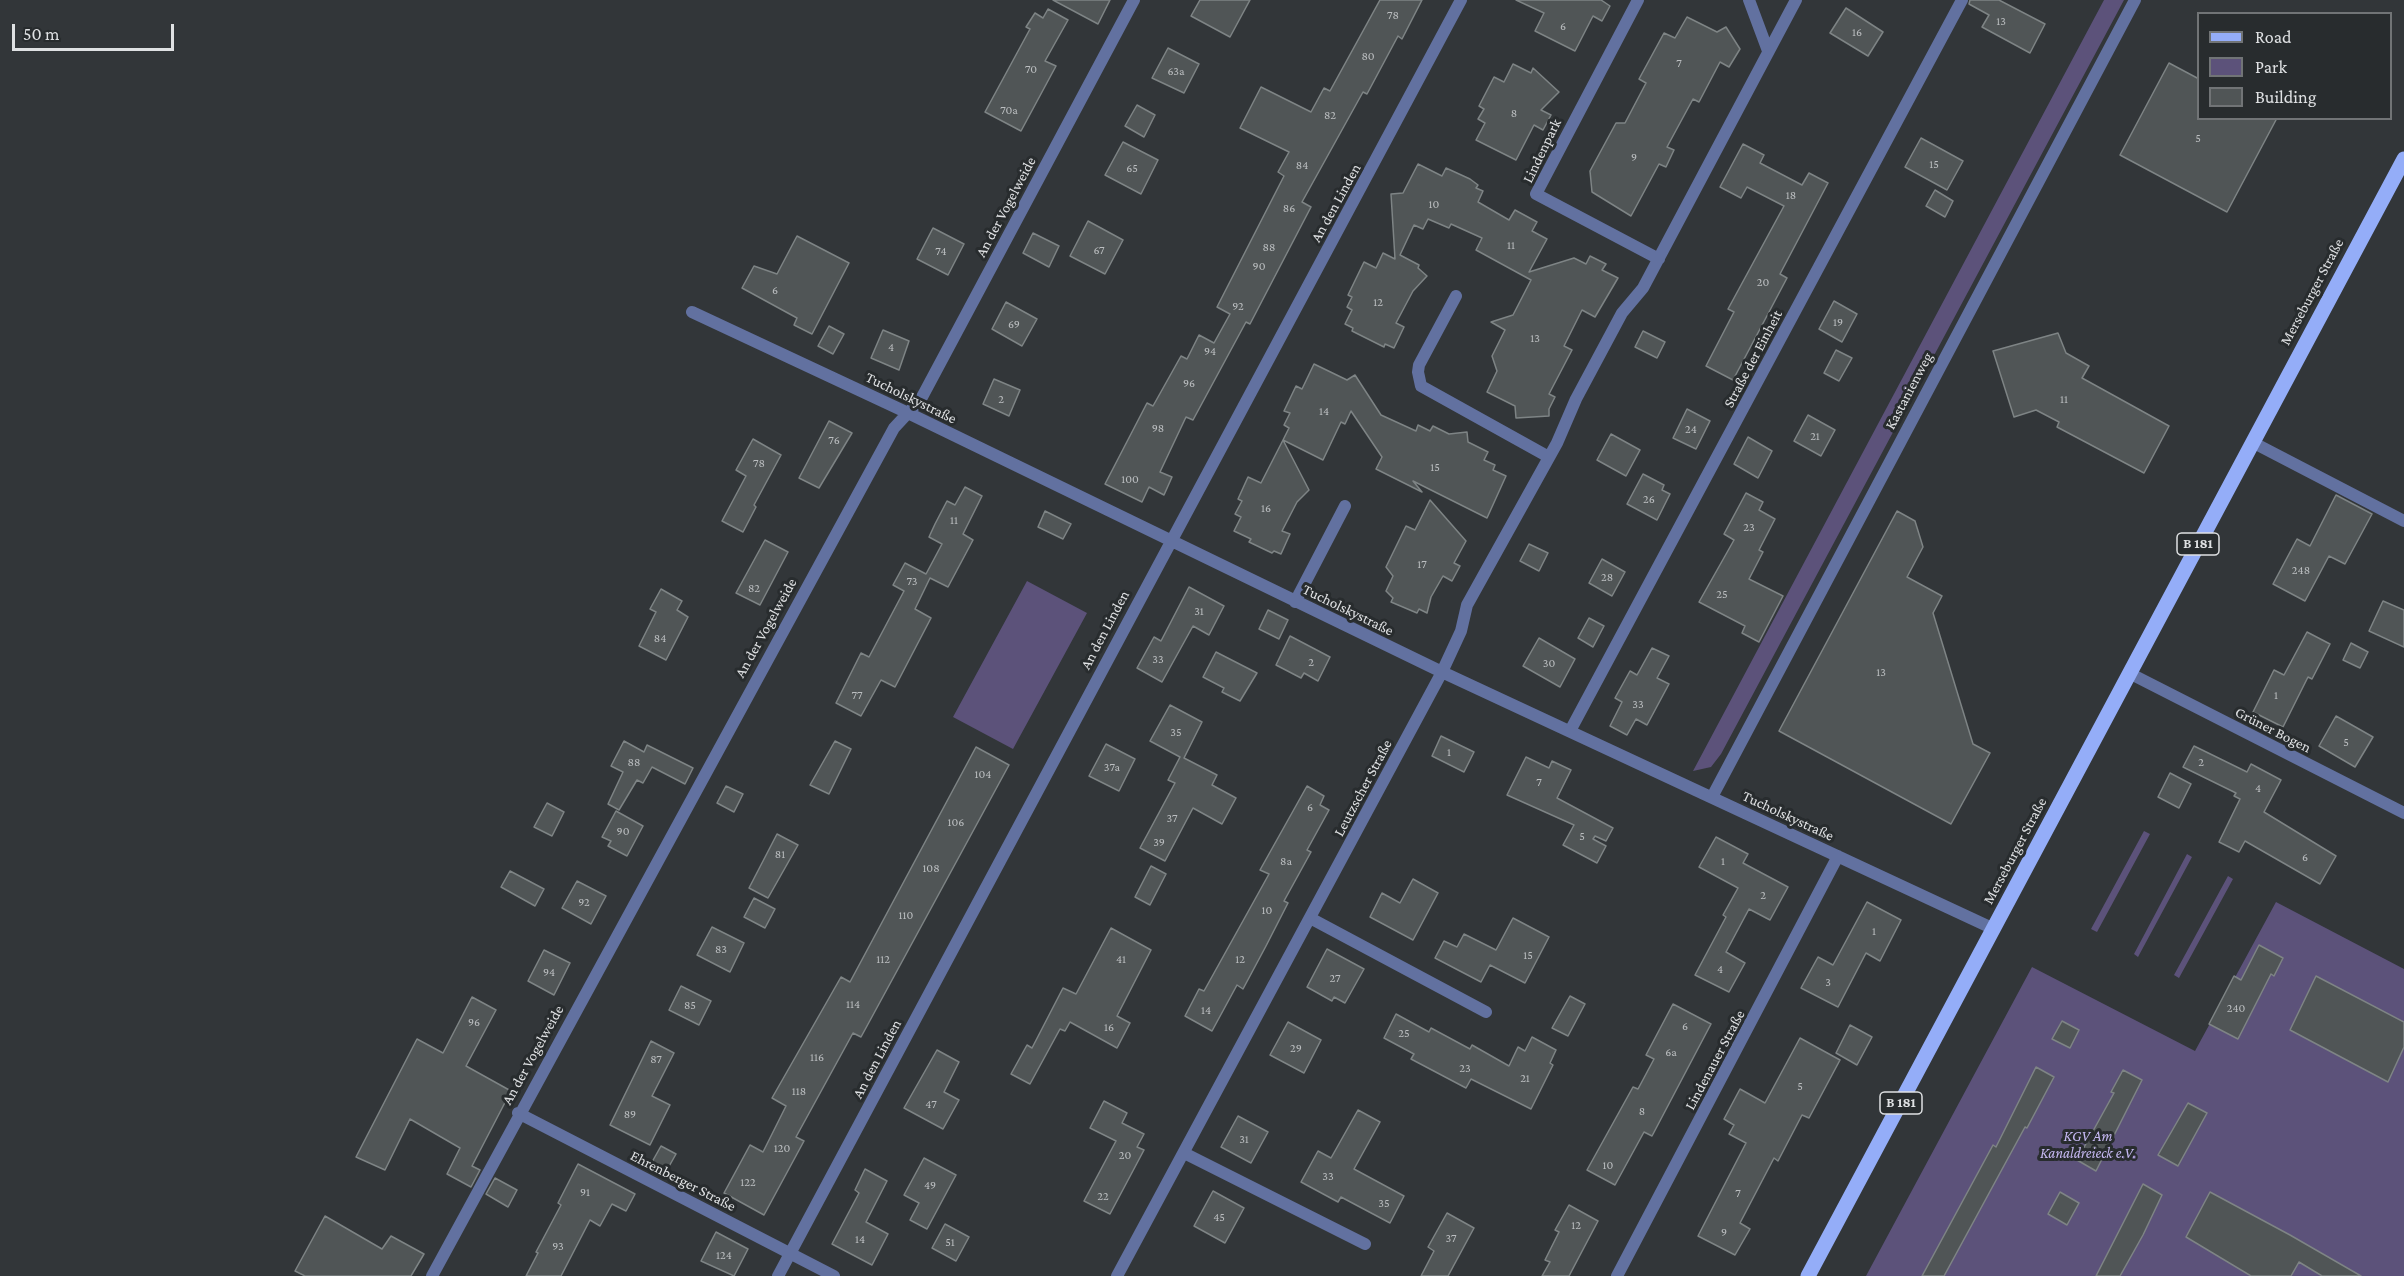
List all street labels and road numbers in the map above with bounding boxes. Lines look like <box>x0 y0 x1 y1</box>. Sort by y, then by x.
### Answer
street label: Lindenpark <box>1519 116 1565 186</box>
street label: An der Vogelweide <box>972 154 1040 260</box>
street label: An den Linden <box>1307 161 1365 245</box>
street label: Merseburger Straße <box>2276 236 2348 348</box>
street label: Straße der Einheit <box>1720 307 1786 411</box>
street label: Kastanienweg <box>1881 349 1937 433</box>
street label: Tucholskystraße <box>863 368 959 428</box>
road number: B 181 <box>2177 533 2219 555</box>
street label: An der Vogelweide <box>731 575 801 681</box>
street label: Tucholskystraße <box>1300 580 1396 640</box>
street label: An den Linden <box>1077 587 1133 673</box>
street label: Grüner Bogen <box>2232 703 2314 757</box>
street label: Leutzscher Straße <box>1330 737 1396 839</box>
street label: Tucholskystraße <box>1739 787 1837 845</box>
street label: Merseburger Straße <box>1979 795 2051 907</box>
street label: An der Vogelweide <box>498 1002 568 1108</box>
street label: Lindenauer Straße <box>1681 1007 1749 1113</box>
street label: An den Linden <box>849 1016 905 1102</box>
road number: B 181 <box>1880 1092 1922 1114</box>
street label: Ehrenberger Straße <box>627 1147 739 1215</box>

